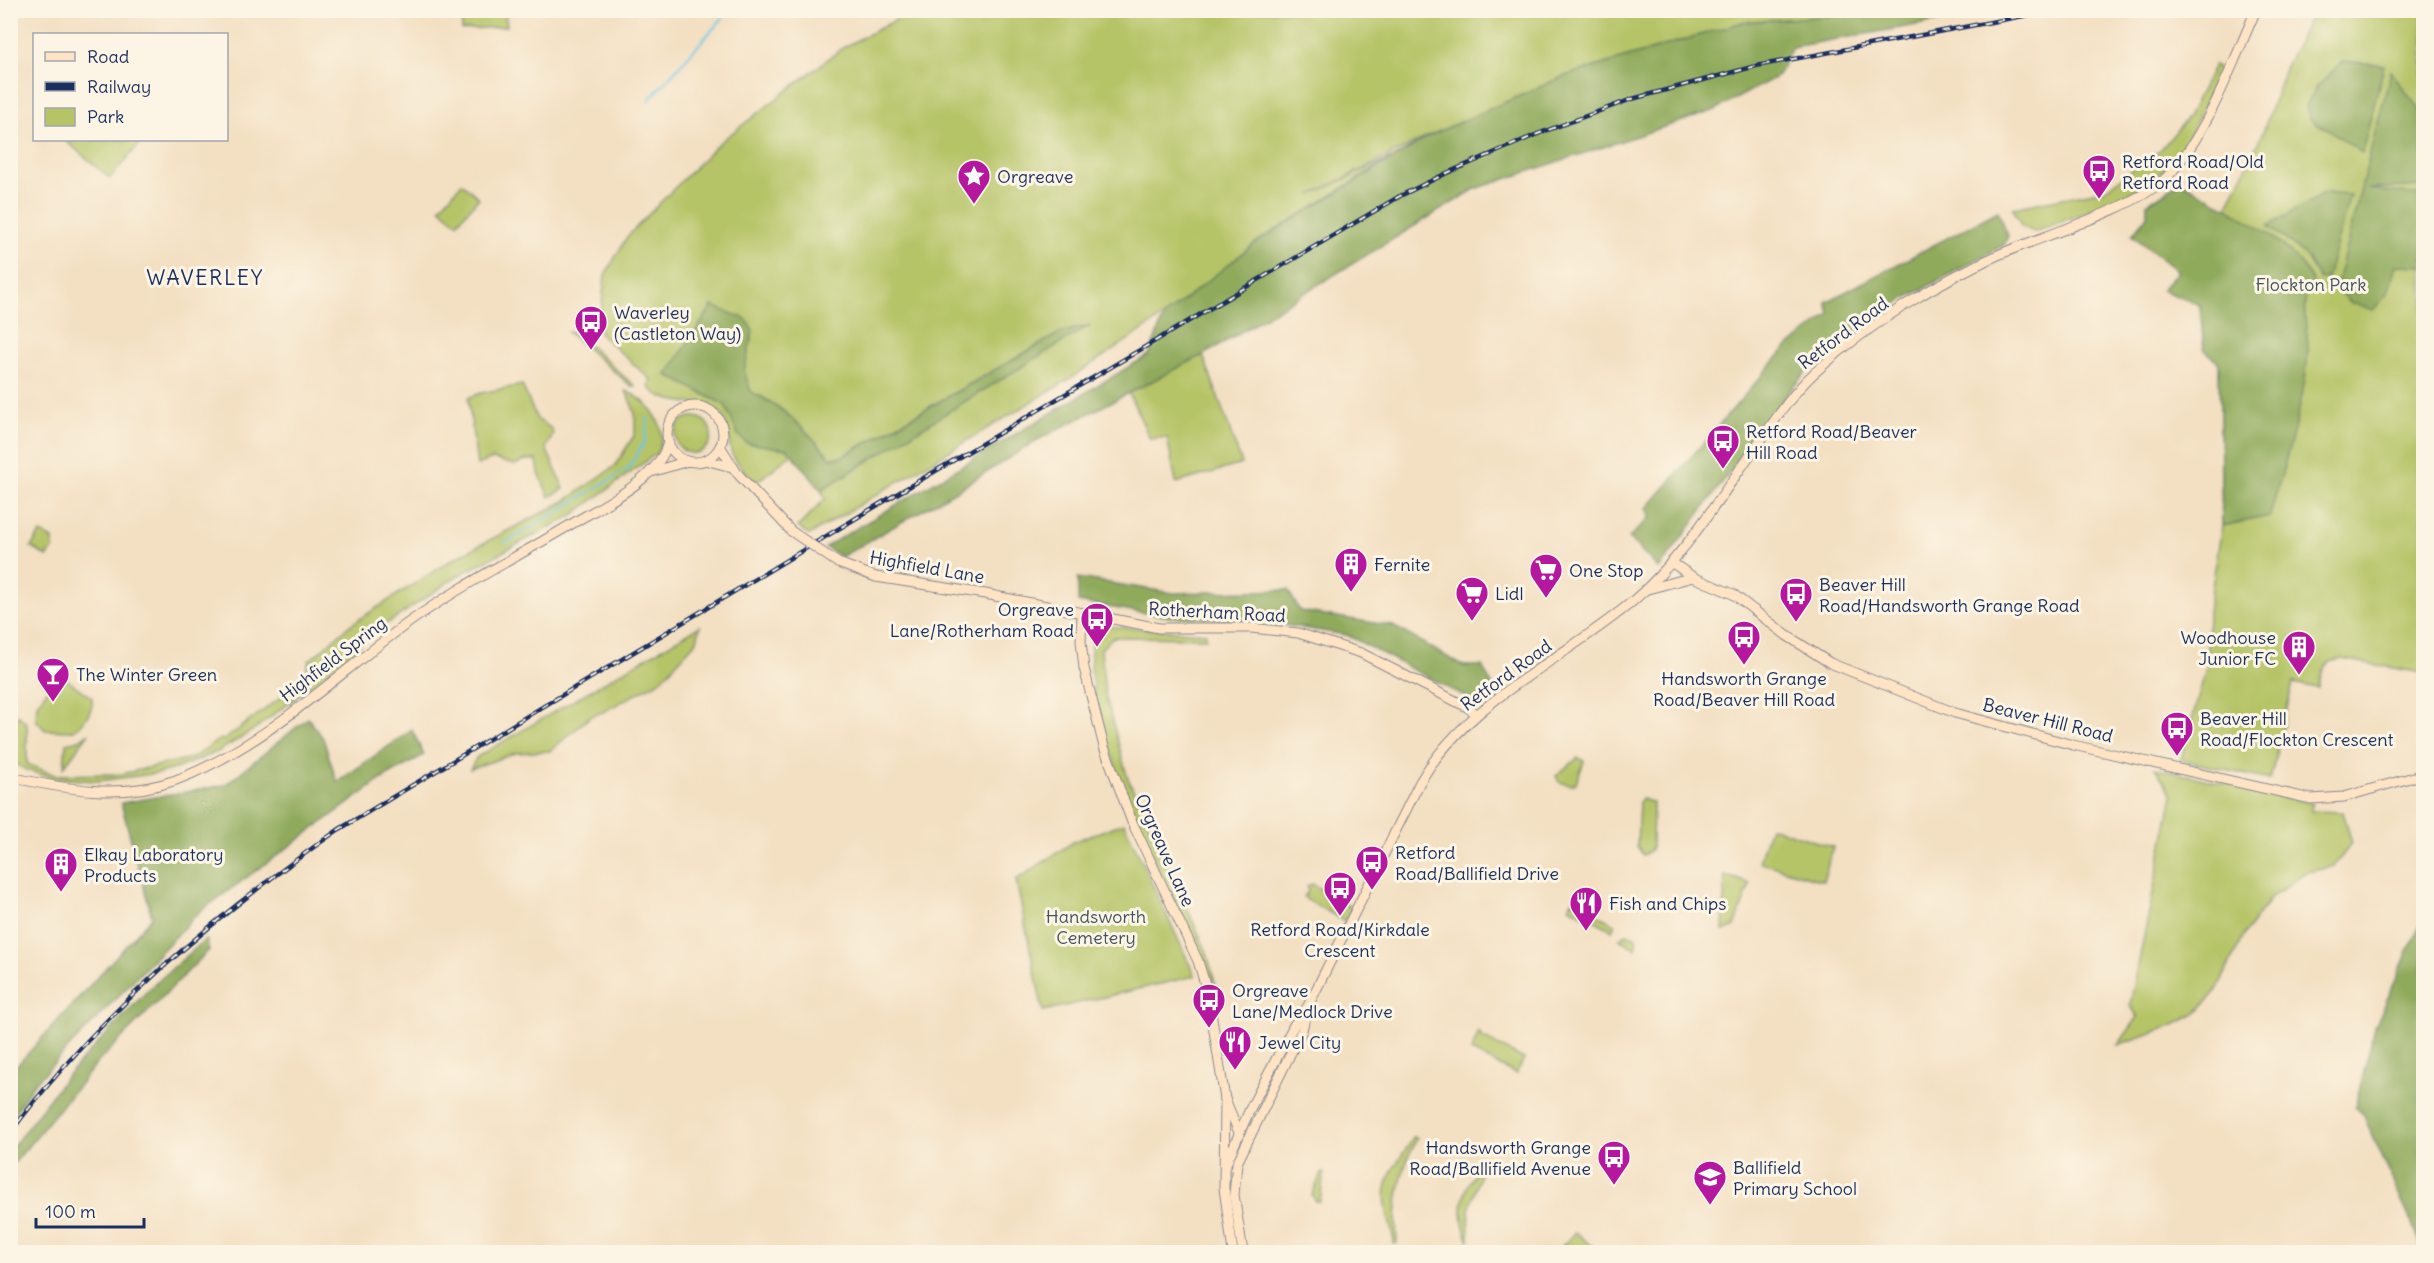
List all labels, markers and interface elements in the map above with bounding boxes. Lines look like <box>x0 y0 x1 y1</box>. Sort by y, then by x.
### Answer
legend <box>33 33 228 141</box>
text: Road <box>87 45 130 68</box>
text: Railway <box>87 75 151 98</box>
text: Park <box>87 105 124 128</box>
place label: Retford Road/Old Retford Road <box>2122 150 2264 194</box>
bus stop icon: Retford Road/Old Retford Road <box>2081 153 2117 200</box>
place icon: Orgreave <box>956 158 992 205</box>
place label: Orgreave <box>997 165 1073 188</box>
district label: WAVERLEY <box>146 264 264 291</box>
park label: Flockton Park <box>2256 273 2366 296</box>
street label: Retford Road <box>1793 291 1893 374</box>
place label: Waverley (Castleton Way) <box>614 301 741 345</box>
bus stop icon: Waverley (Castleton Way) <box>573 304 609 351</box>
place label: Retford Road/Beaver Hill Road <box>1746 420 1918 464</box>
bus stop icon: Retford Road/Beaver Hill Road <box>1705 423 1741 470</box>
street label: Highfield Lane <box>868 546 986 588</box>
building icon: Fernite <box>1333 546 1369 593</box>
supermarket icon: One Stop <box>1528 552 1564 599</box>
place label: Fernite <box>1374 553 1430 576</box>
place label: One Stop <box>1569 559 1643 582</box>
place label: Beaver Hill Road/Handsworth Grange Road <box>1819 573 2080 617</box>
supermarket icon: Lidl <box>1454 575 1490 622</box>
bus stop icon: Beaver Hill Road/Handsworth Grange Road <box>1778 576 1814 623</box>
place label: Lidl <box>1495 582 1523 605</box>
street label: Rotherham Road <box>1148 597 1287 627</box>
place label: Orgreave Lane/Rotherham Road <box>890 598 1074 642</box>
bus stop icon: Orgreave Lane/Rotherham Road <box>1079 601 1115 648</box>
street label: Highfield Spring <box>275 611 391 707</box>
bus stop icon: Handsworth Grange Road/Beaver Hill Road <box>1726 619 1762 666</box>
place label: Woodhouse Junior FC <box>2181 626 2276 670</box>
building icon: Woodhouse Junior FC <box>2281 629 2317 676</box>
street label: Retford Road <box>1456 634 1556 716</box>
bar icon: The Winter Green <box>35 656 71 703</box>
place label: The Winter Green <box>76 663 217 686</box>
place label: Handsworth Grange Road/Beaver Hill Road <box>1653 667 1835 711</box>
street label: Beaver Hill Road <box>1981 693 2116 747</box>
place label: Beaver Hill Road/Flockton Crescent <box>2200 707 2394 751</box>
bus stop icon: Beaver Hill Road/Flockton Crescent <box>2159 710 2195 757</box>
street label: Orgreave Lane <box>1130 790 1200 910</box>
place label: Retford Road/Ballifield Drive <box>1395 841 1559 885</box>
place label: Elkay Laboratory Products <box>84 843 224 887</box>
bus stop icon: Retford Road/Ballifield Drive <box>1354 844 1390 891</box>
building icon: Elkay Laboratory Products <box>43 846 79 893</box>
bus stop icon: Retford Road/Kirkdale Crescent <box>1322 870 1358 917</box>
restaurant icon: Fish and Chips <box>1568 885 1604 932</box>
place label: Fish and Chips <box>1609 892 1726 915</box>
park label: Handsworth Cemetery <box>1046 905 1146 949</box>
place label: Retford Road/Kirkdale Crescent <box>1250 918 1430 962</box>
place label: Orgreave Lane/Medlock Drive <box>1232 979 1393 1023</box>
bus stop icon: Orgreave Lane/Medlock Drive <box>1191 982 1227 1029</box>
restaurant icon: Jewel City <box>1217 1024 1253 1071</box>
place label: Jewel City <box>1258 1031 1341 1054</box>
place label: Handsworth Grange Road/Ballifield Avenue <box>1409 1136 1591 1180</box>
bus stop icon: Handsworth Grange Road/Ballifield Avenue <box>1596 1139 1632 1186</box>
place label: Ballifield Primary School <box>1733 1156 1857 1200</box>
school or university icon: Ballifield Primary School <box>1692 1159 1728 1206</box>
scale bar <box>36 1191 144 1229</box>
text: 100 m <box>45 1200 96 1223</box>

